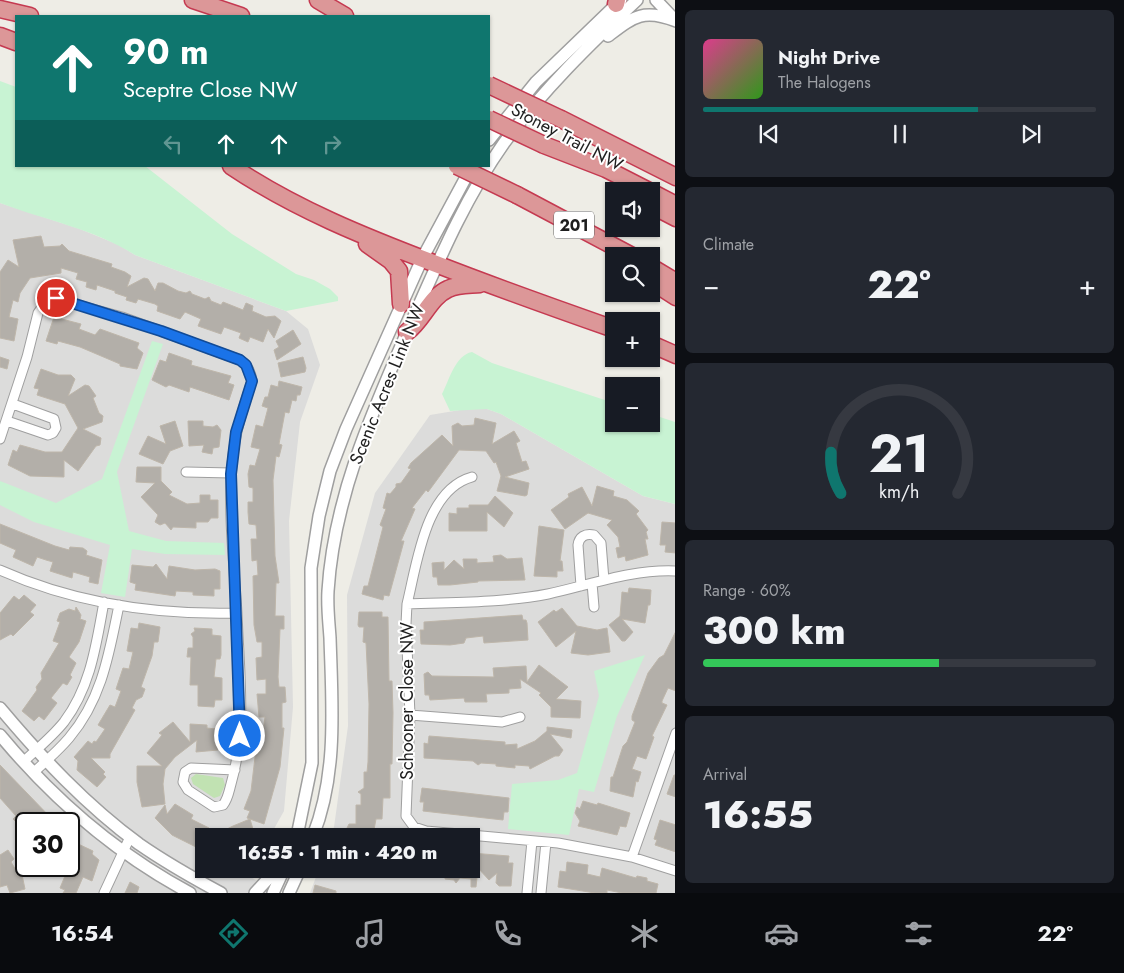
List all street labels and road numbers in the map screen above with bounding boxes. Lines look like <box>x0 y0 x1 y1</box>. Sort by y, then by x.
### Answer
street label: Stoney Trail NW <box>506 97 628 178</box>
road number: 201 <box>554 212 594 238</box>
street label: Scenic Acres Link NW <box>343 299 431 468</box>
street label: Schooner Close NW <box>394 622 420 780</box>

